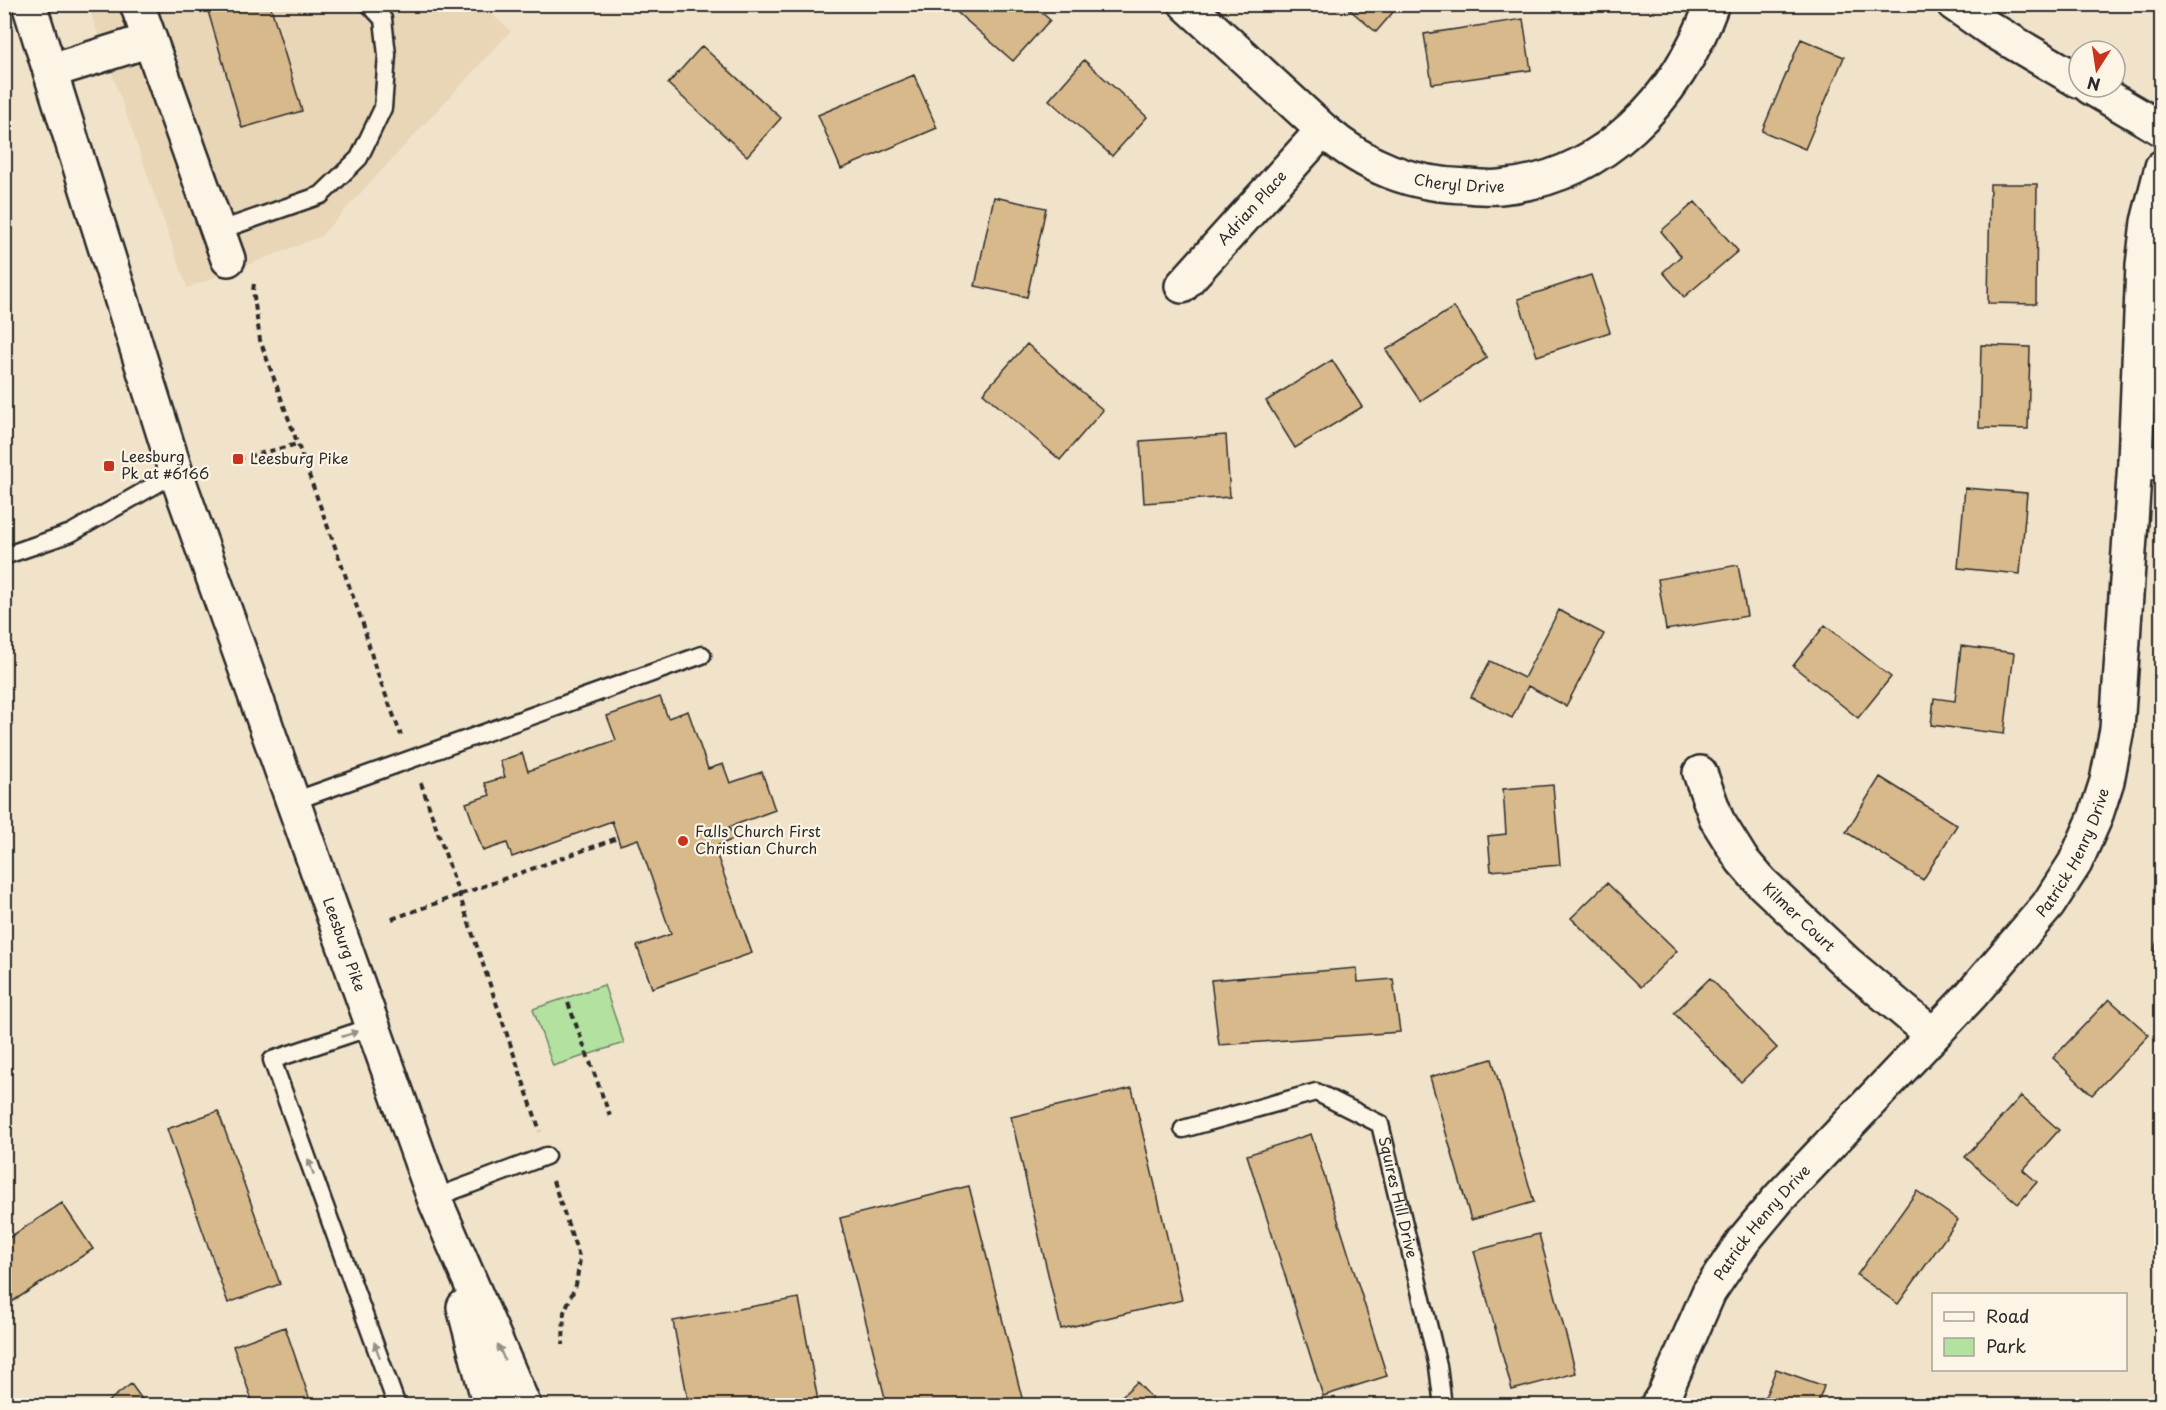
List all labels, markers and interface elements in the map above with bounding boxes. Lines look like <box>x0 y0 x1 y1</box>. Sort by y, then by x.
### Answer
north arrow <box>2067 39 2127 99</box>
text: N <box>2085 72 2102 98</box>
street label: Adrian Place <box>1211 165 1291 250</box>
street label: Cheryl Drive <box>1412 166 1505 197</box>
place label: Leesburg Pk at #6166 <box>121 444 209 484</box>
place label: Leesburg Pike <box>250 446 349 469</box>
marker: Leesburg Pike <box>231 452 245 466</box>
marker: Leesburg Pk at #6166 <box>102 459 116 473</box>
street label: Patrick Henry Drive <box>2029 785 2114 922</box>
place label: Falls Church First Christian Church <box>695 819 821 859</box>
marker: Falls Church First Christian Church <box>676 834 690 848</box>
street label: Kilmer Court <box>1758 876 1841 956</box>
street label: Leesburg Pike <box>318 894 373 994</box>
one-way arrow <box>341 1029 359 1039</box>
street label: Squires Hill Drive <box>1373 1134 1425 1260</box>
one-way arrow <box>306 1158 315 1176</box>
street label: Patrick Henry Drive <box>1707 1159 1815 1284</box>
legend <box>1932 1293 2127 1371</box>
text: Road <box>1986 1302 2030 1329</box>
text: Park <box>1986 1332 2026 1359</box>
one-way arrow <box>372 1341 382 1359</box>
one-way arrow <box>496 1342 506 1360</box>

